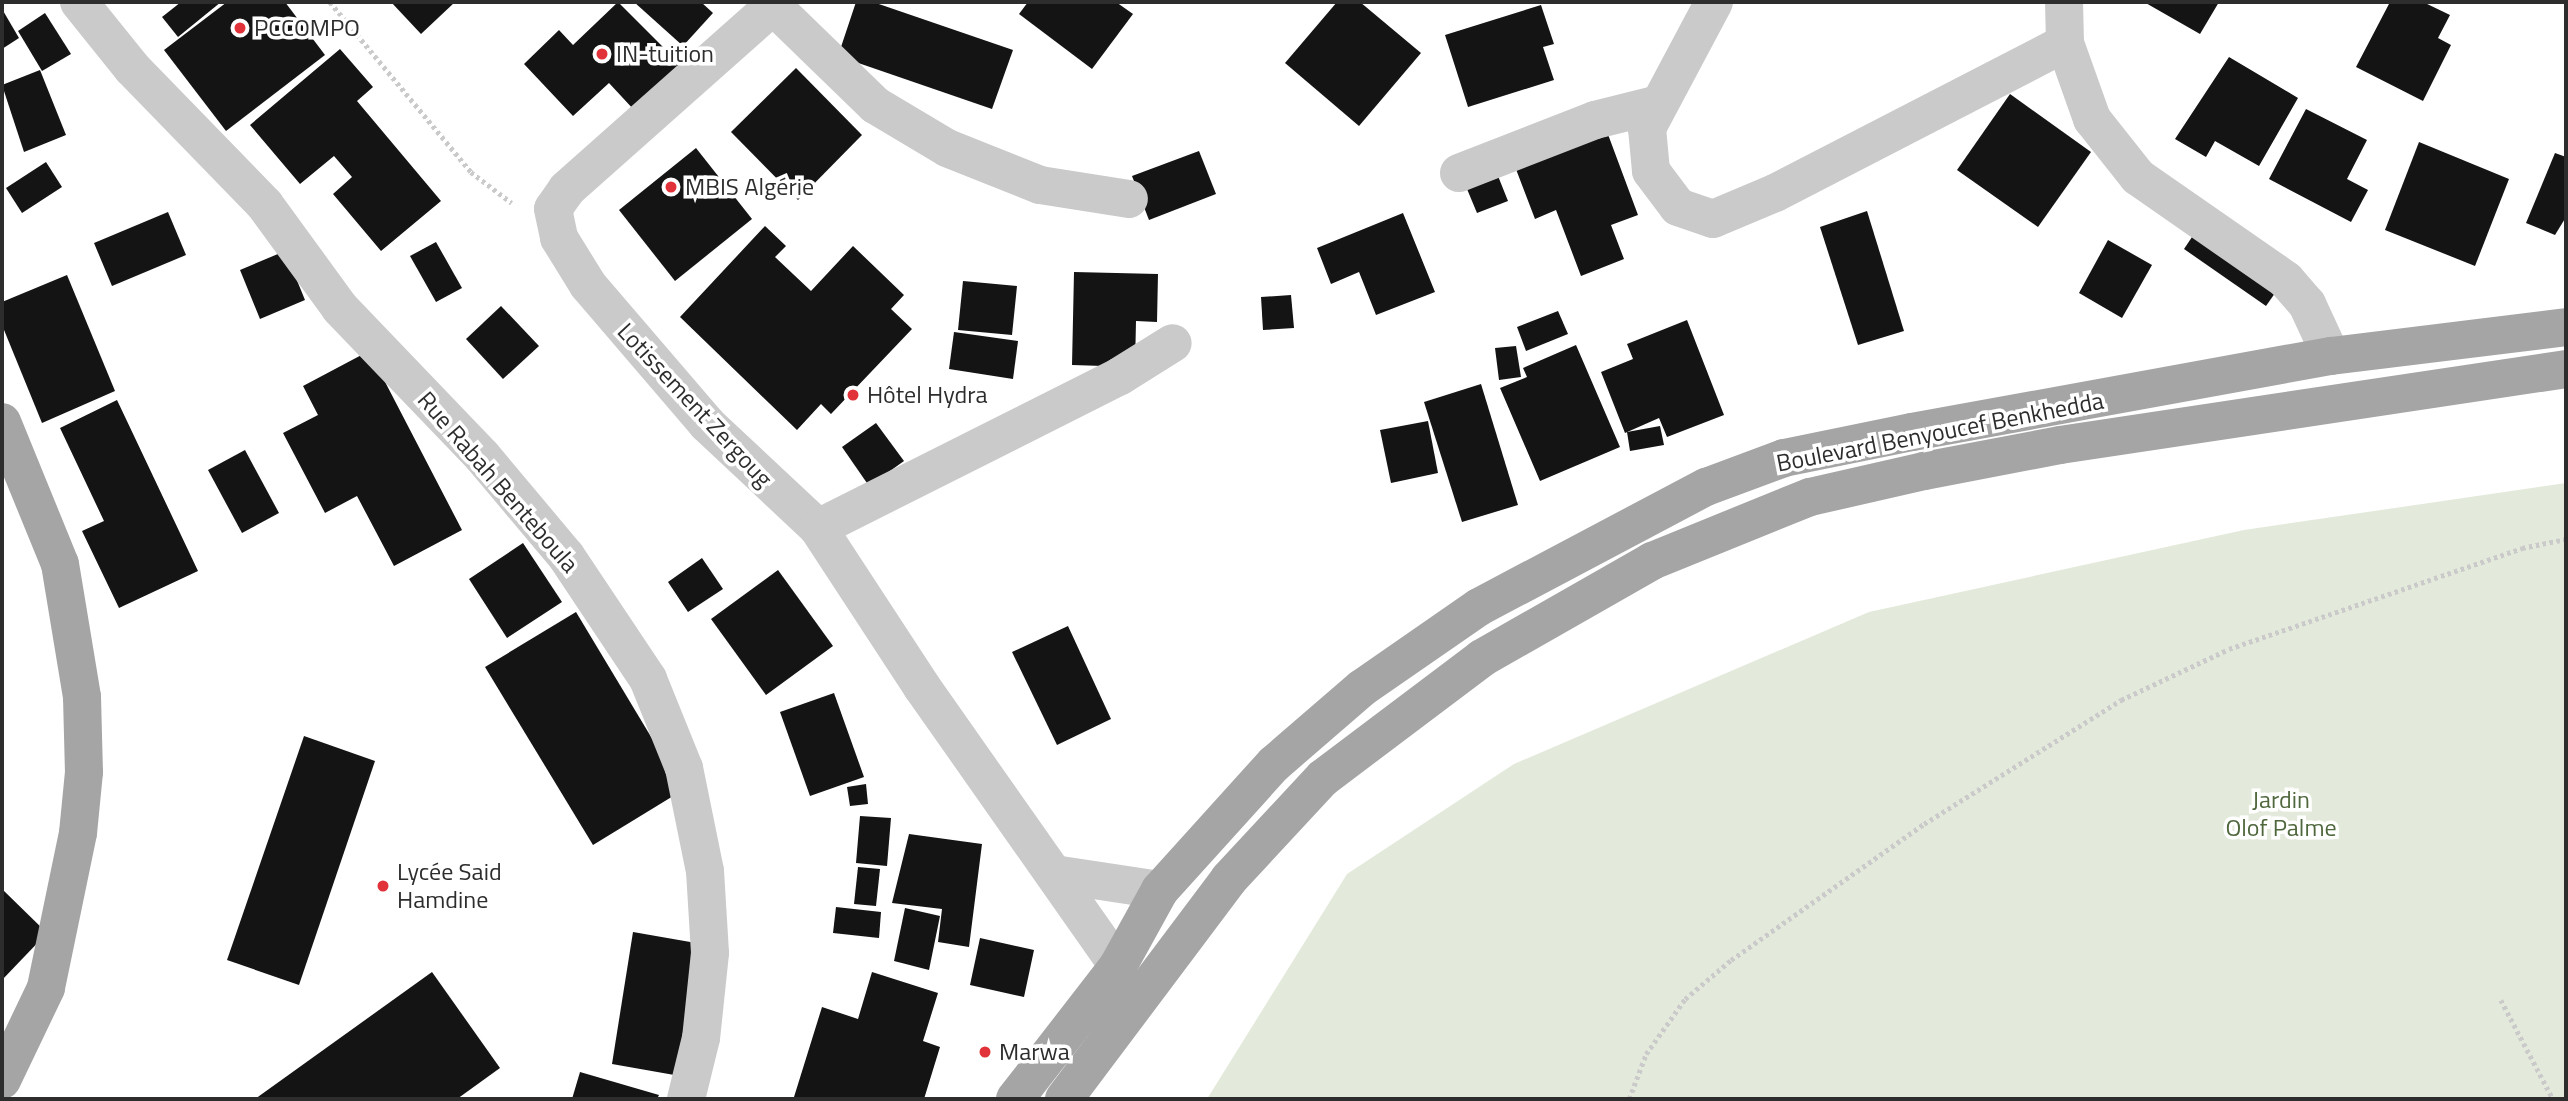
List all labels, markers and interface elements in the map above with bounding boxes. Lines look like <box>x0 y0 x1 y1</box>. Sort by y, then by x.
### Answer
place label: PCCOMPO <box>254 14 360 42</box>
marker: PCCOMPO <box>232 20 248 36</box>
place label: IN-tuition <box>616 40 714 68</box>
marker: IN-tuition <box>594 46 610 62</box>
place label: MBIS Algérie <box>685 173 814 201</box>
marker: MBIS Algérie <box>663 179 679 195</box>
street label: Lotissement Zergoug <box>612 317 778 493</box>
place label: Hôtel Hydra <box>867 381 988 409</box>
street label: Rue Rabah Benteboula <box>412 386 584 578</box>
street label: Boulevard Benyoucef Benkhedda <box>1774 386 2106 478</box>
marker: Hôtel Hydra <box>845 387 861 403</box>
park label: Jardin Olof Palme <box>2225 786 2337 842</box>
place label: Lycée Said Hamdine <box>397 858 502 914</box>
marker: Lycée Said Hamdine <box>375 878 391 894</box>
place label: Marwa <box>999 1038 1070 1066</box>
marker: Marwa <box>977 1044 993 1060</box>

